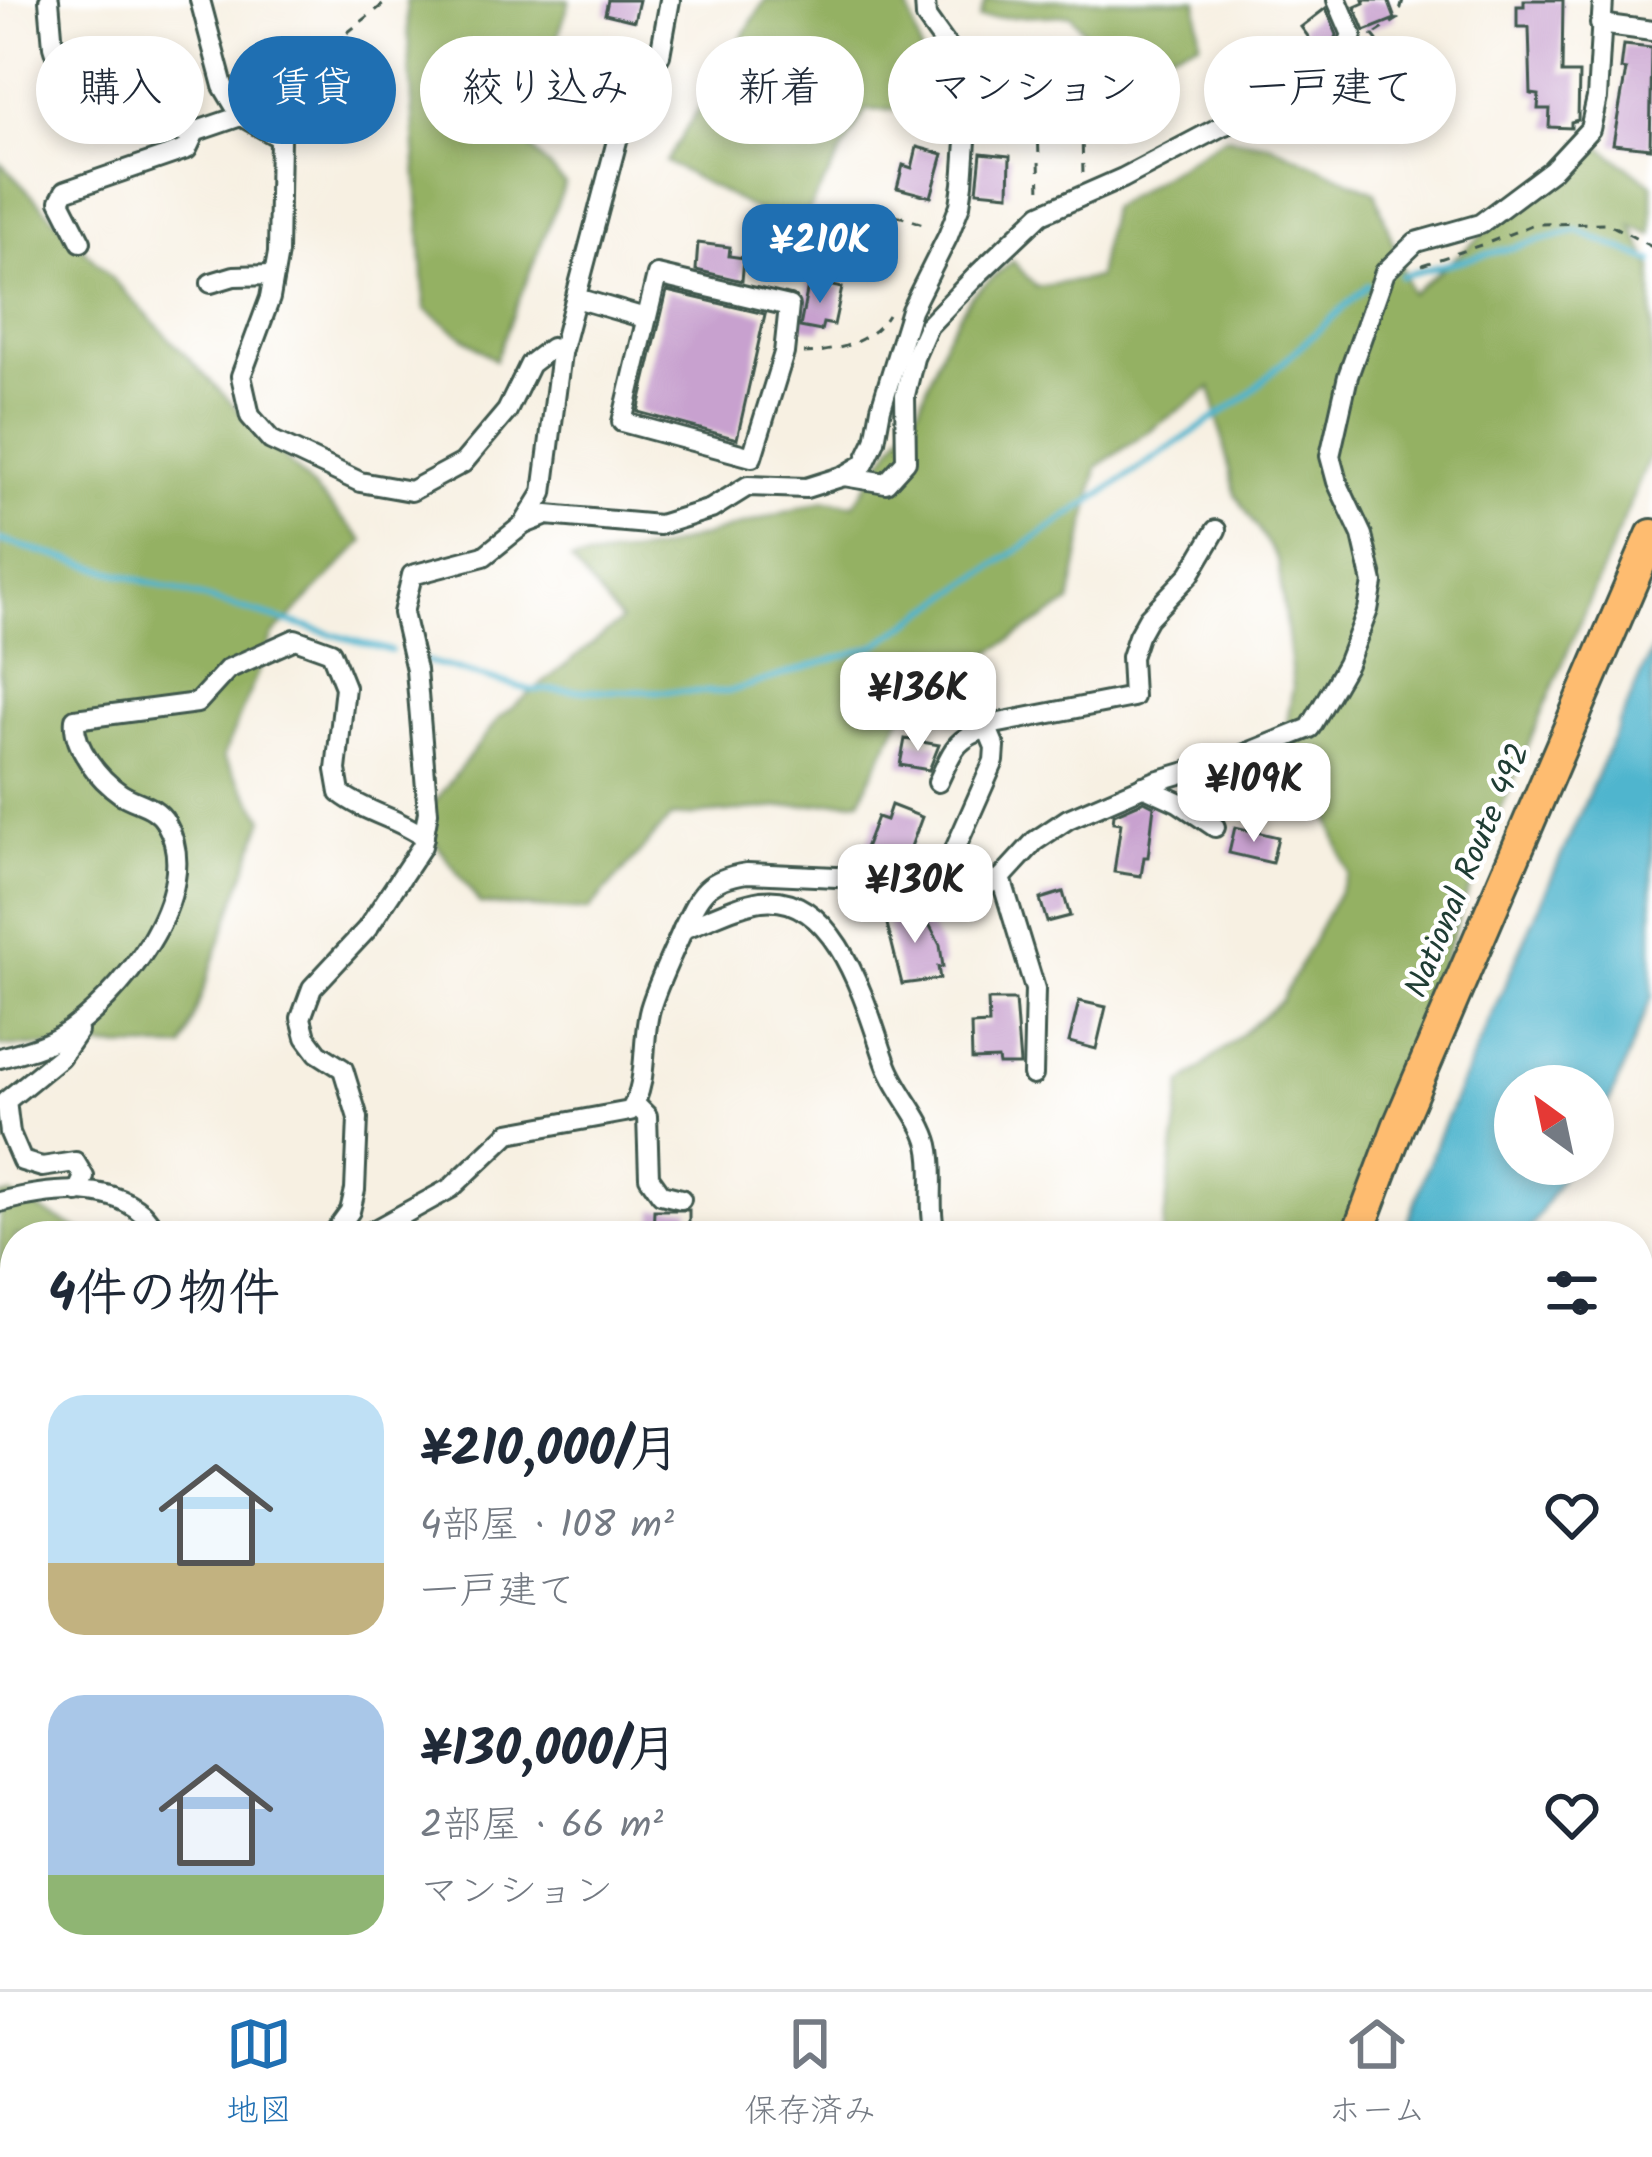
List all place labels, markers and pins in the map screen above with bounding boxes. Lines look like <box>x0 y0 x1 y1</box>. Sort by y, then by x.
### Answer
pin: ¥210K <box>736 204 904 306</box>
pin: ¥136K <box>834 652 1002 754</box>
pin: ¥109K <box>1170 743 1338 845</box>
pin: ¥130K <box>831 844 999 946</box>

